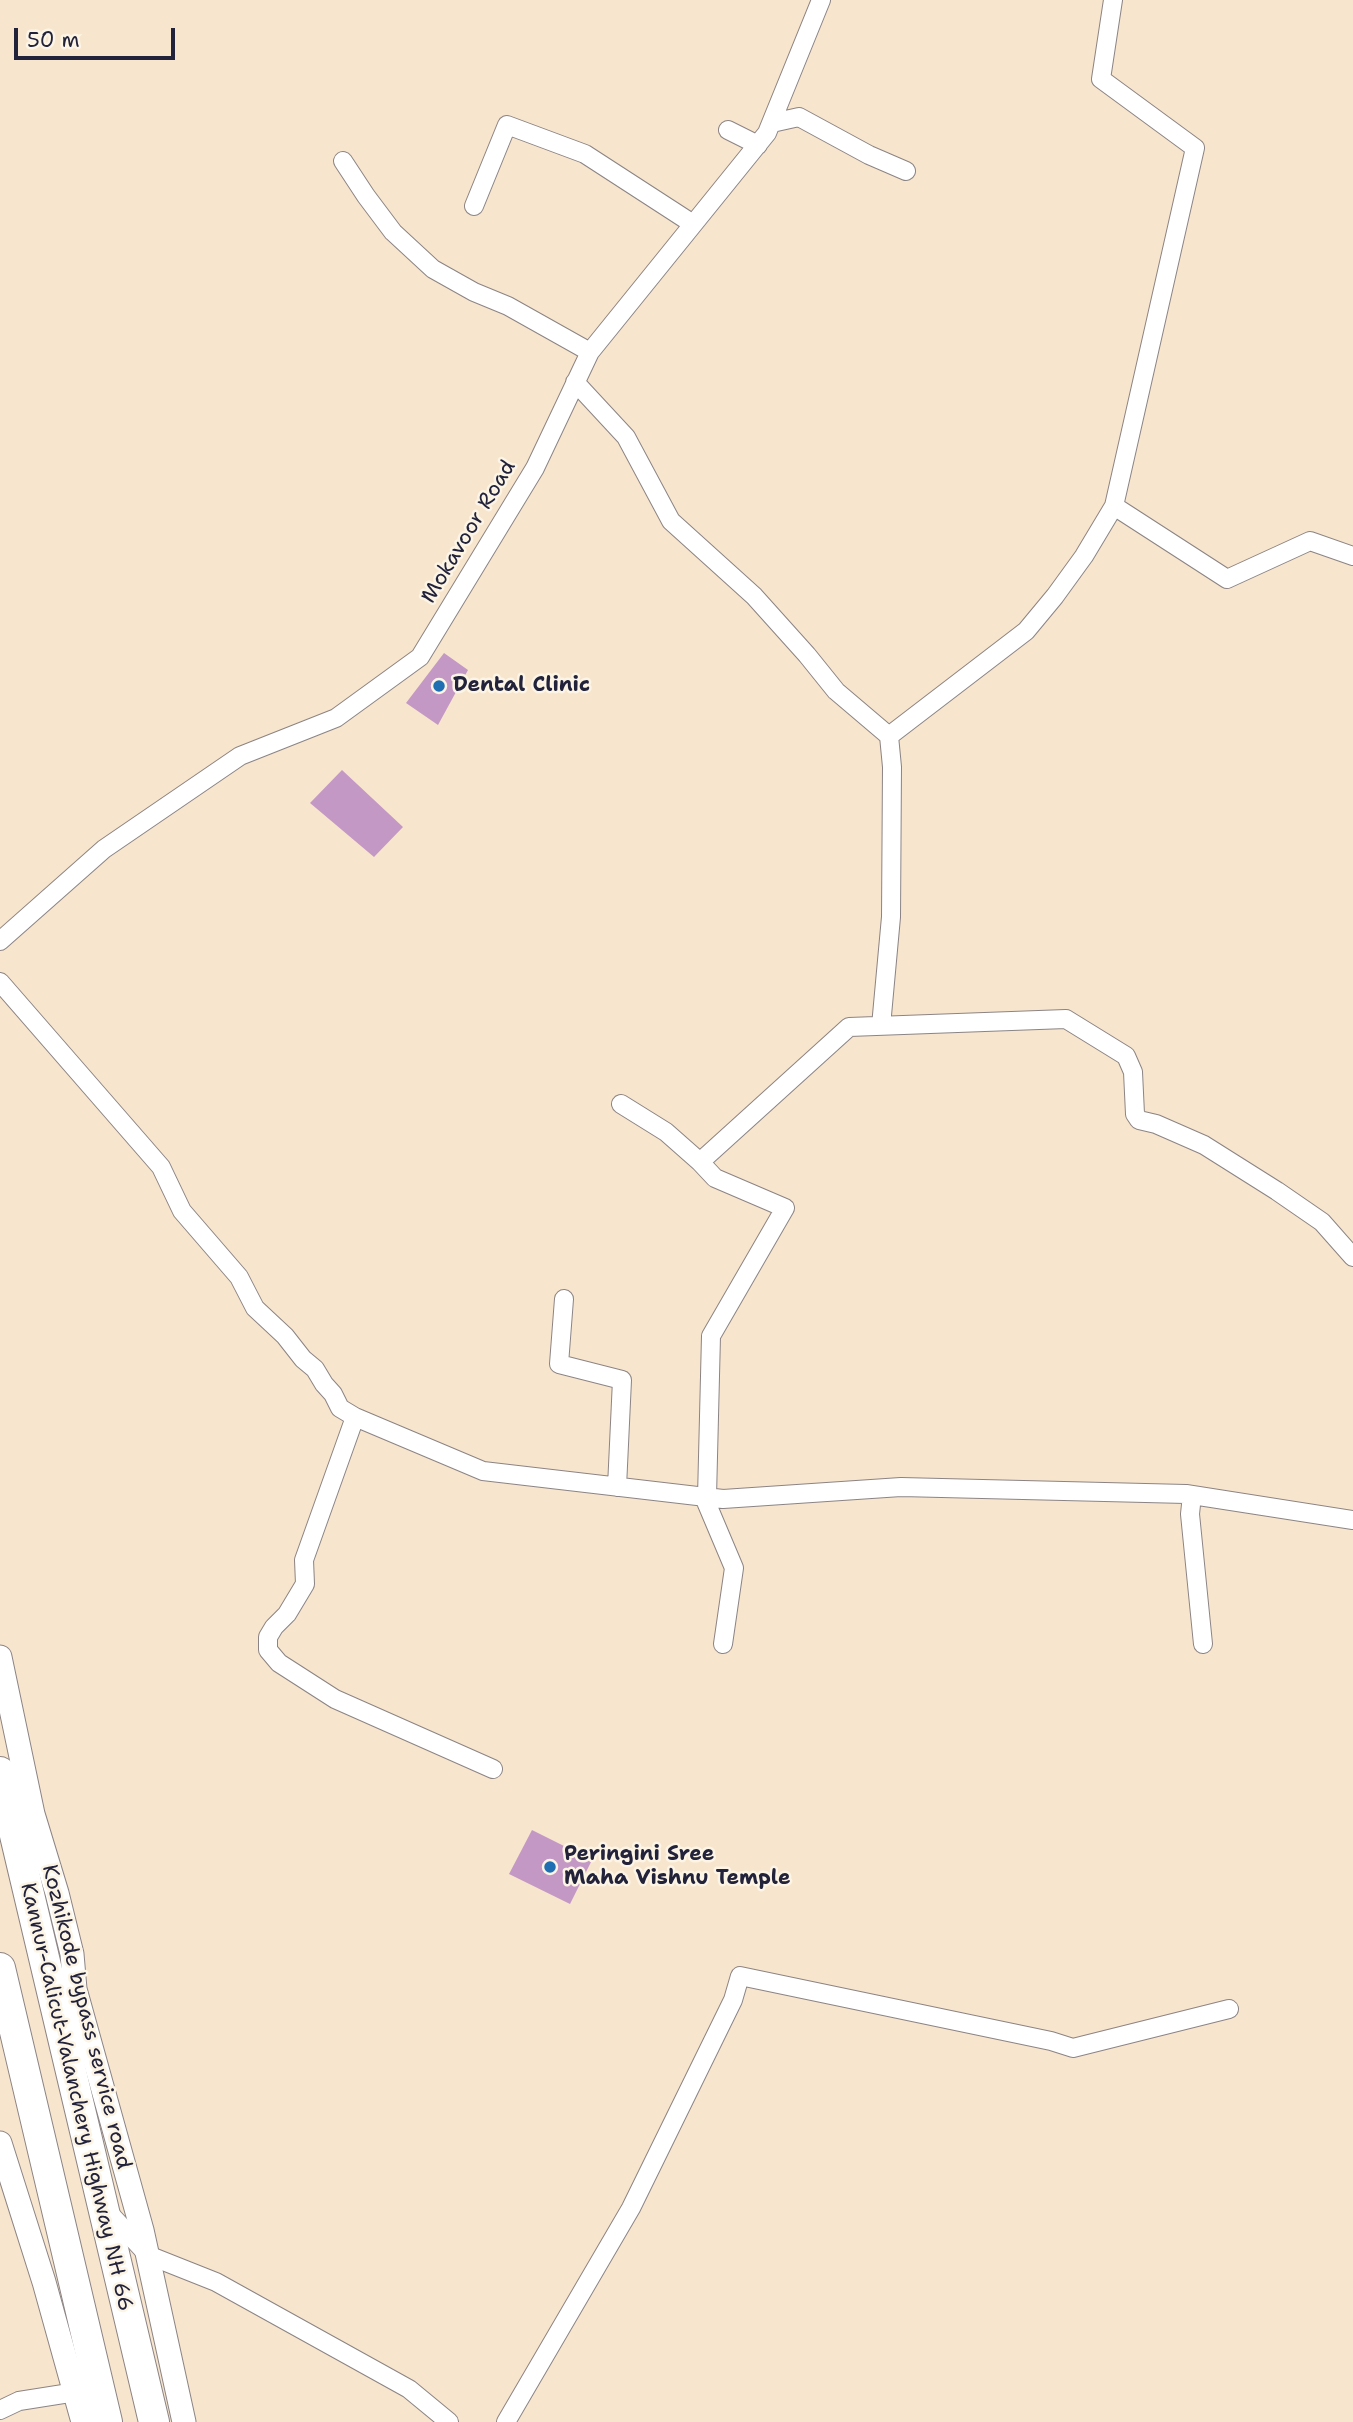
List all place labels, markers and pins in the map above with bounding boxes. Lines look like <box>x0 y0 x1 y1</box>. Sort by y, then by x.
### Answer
place label: Dental Clinic <box>453 673 590 699</box>
marker: Dental Clinic <box>431 678 447 694</box>
place label: Peringini Sree Maha Vishnu Temple <box>564 1842 790 1892</box>
marker: Peringini Sree Maha Vishnu Temple <box>542 1859 558 1875</box>

